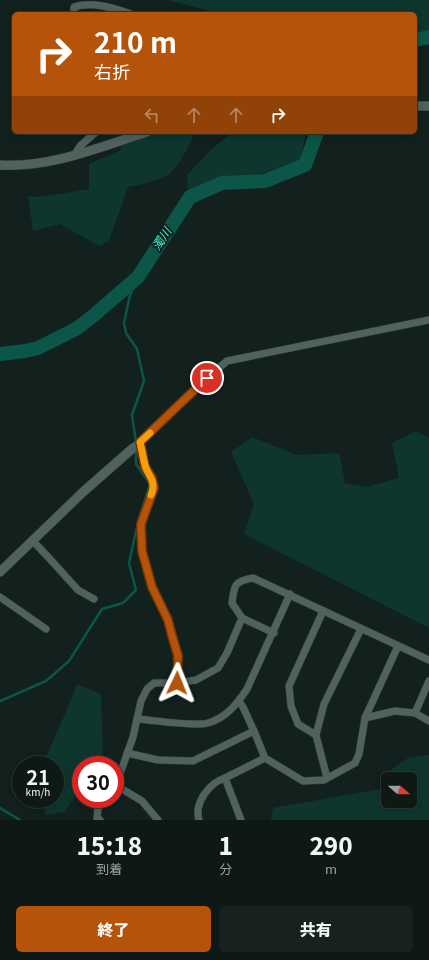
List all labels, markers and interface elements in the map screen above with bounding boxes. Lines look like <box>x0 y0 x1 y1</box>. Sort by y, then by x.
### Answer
text: 210 m <box>94 21 177 61</box>
icon: right <box>28 28 80 80</box>
text: 右折 <box>94 58 130 84</box>
icon: left <box>141 104 163 126</box>
icon: ahead <box>183 104 205 126</box>
icon: ahead <box>225 104 247 126</box>
icon: right <box>267 104 289 126</box>
water label: 濁川 <box>147 222 175 253</box>
pin <box>190 361 224 395</box>
icon: arrive <box>196 367 218 389</box>
position arrow <box>156 662 198 704</box>
speed limit sign: 30 <box>72 756 124 808</box>
text: 21 <box>26 762 50 791</box>
north arrow <box>381 772 417 808</box>
map controls <box>381 772 417 808</box>
text: km/h <box>26 784 50 799</box>
text: 15:18 <box>76 827 142 862</box>
text: 1 <box>219 827 233 862</box>
text: 290 <box>309 827 353 862</box>
text: 到着 <box>96 859 122 878</box>
text: 分 <box>219 859 232 878</box>
text: m <box>325 859 337 878</box>
button: 終了 <box>16 906 211 952</box>
button: 共有 <box>219 906 413 952</box>

